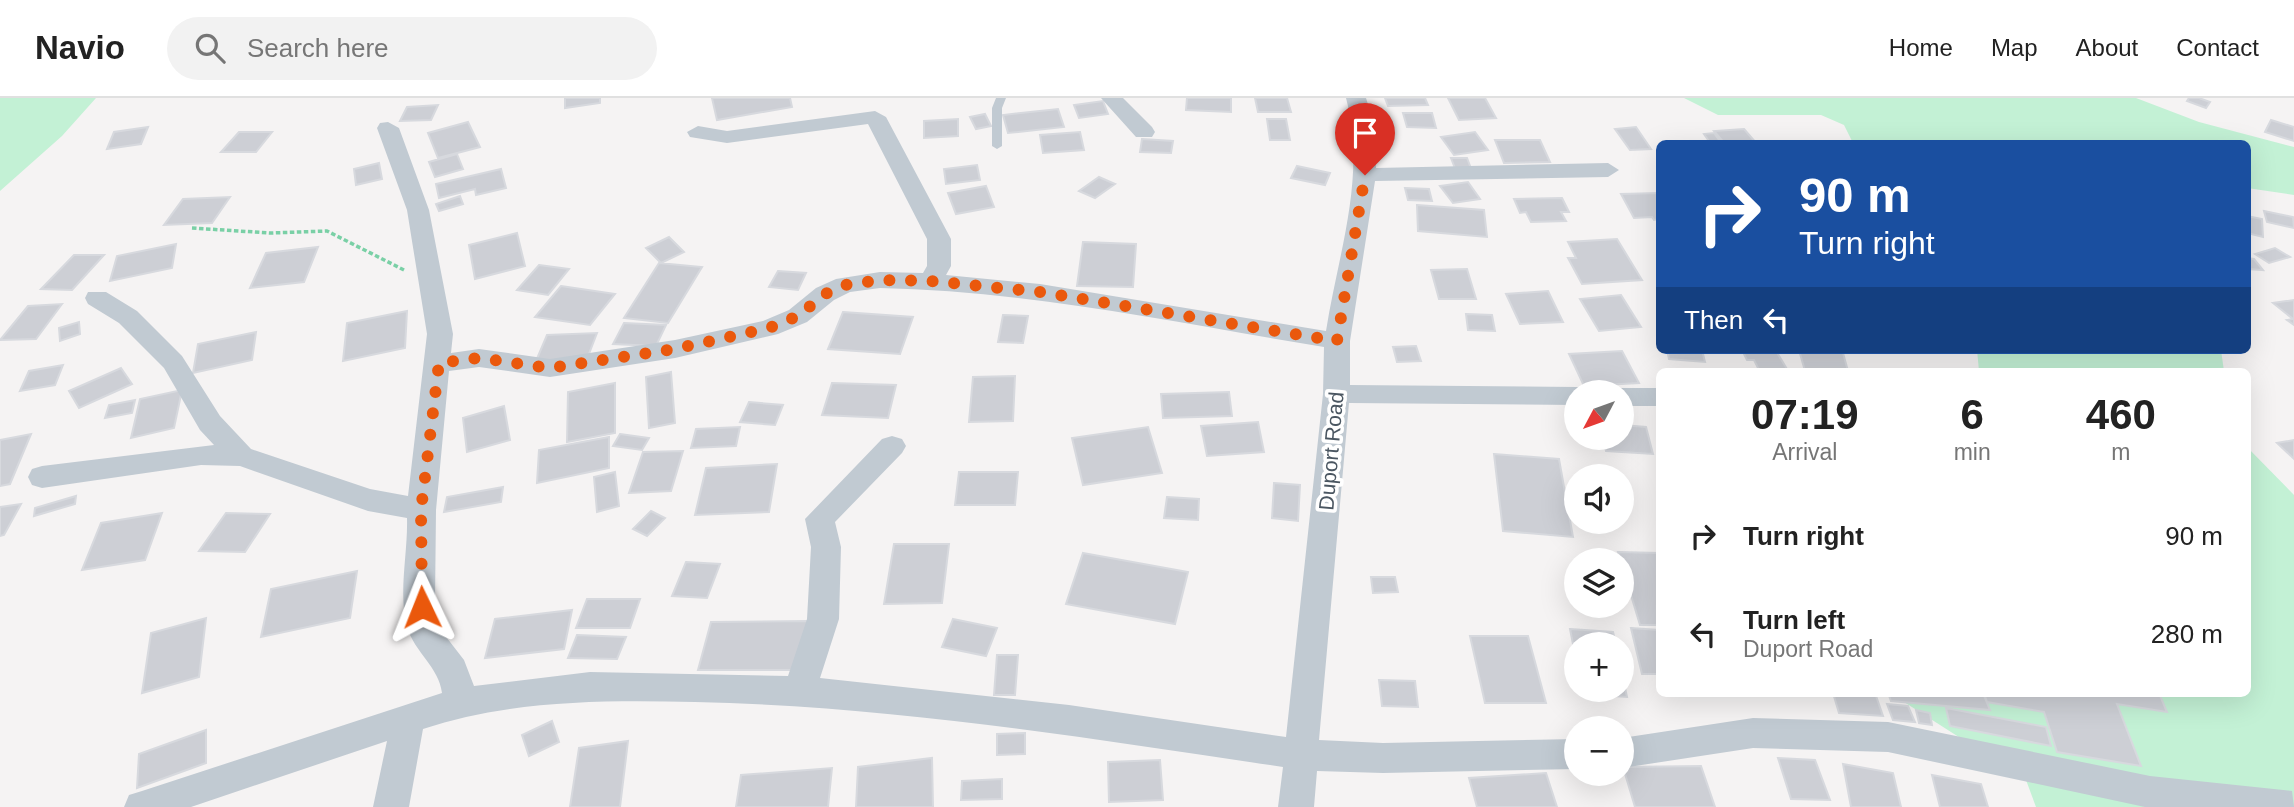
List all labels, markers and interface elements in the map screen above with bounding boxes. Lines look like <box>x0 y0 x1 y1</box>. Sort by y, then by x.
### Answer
search box <box>167 17 657 80</box>
text: Navio <box>35 29 125 66</box>
icon: search <box>191 29 229 67</box>
text: Search here <box>247 33 389 63</box>
text: Home <box>1889 34 1953 61</box>
text: Map <box>1991 34 2038 61</box>
text: About <box>2076 34 2138 61</box>
text: Contact <box>2176 34 2259 61</box>
pin <box>1335 103 1395 175</box>
icon: arrive <box>1346 114 1384 152</box>
icon: right <box>1684 168 1775 259</box>
text: 90 m <box>1799 168 1911 222</box>
text: Turn right <box>1799 225 1935 261</box>
icon: left <box>1757 301 1795 339</box>
text: Then <box>1684 305 1743 335</box>
north arrow <box>1564 380 1634 450</box>
map controls <box>1564 380 1634 786</box>
street label: Duport Road <box>1314 391 1348 511</box>
text: 07:19 <box>1751 391 1859 438</box>
text: 6 <box>1960 391 1984 438</box>
text: 460 <box>2086 391 2156 438</box>
text: Arrival <box>1772 439 1837 465</box>
text: min <box>1954 439 1991 465</box>
text: m <box>2111 439 2130 465</box>
button: sound <box>1564 464 1634 534</box>
icon: right <box>1684 517 1722 555</box>
text: Turn right <box>1743 521 1864 551</box>
text: 90 m <box>2165 521 2223 551</box>
button: layers <box>1564 548 1634 618</box>
position arrow <box>385 570 459 644</box>
text: Turn left <box>1743 605 1845 635</box>
icon: left <box>1684 615 1722 653</box>
text: 280 m <box>2151 619 2223 649</box>
button: + <box>1564 632 1634 702</box>
text: Duport Road <box>1743 636 1873 662</box>
button: − <box>1564 716 1634 786</box>

